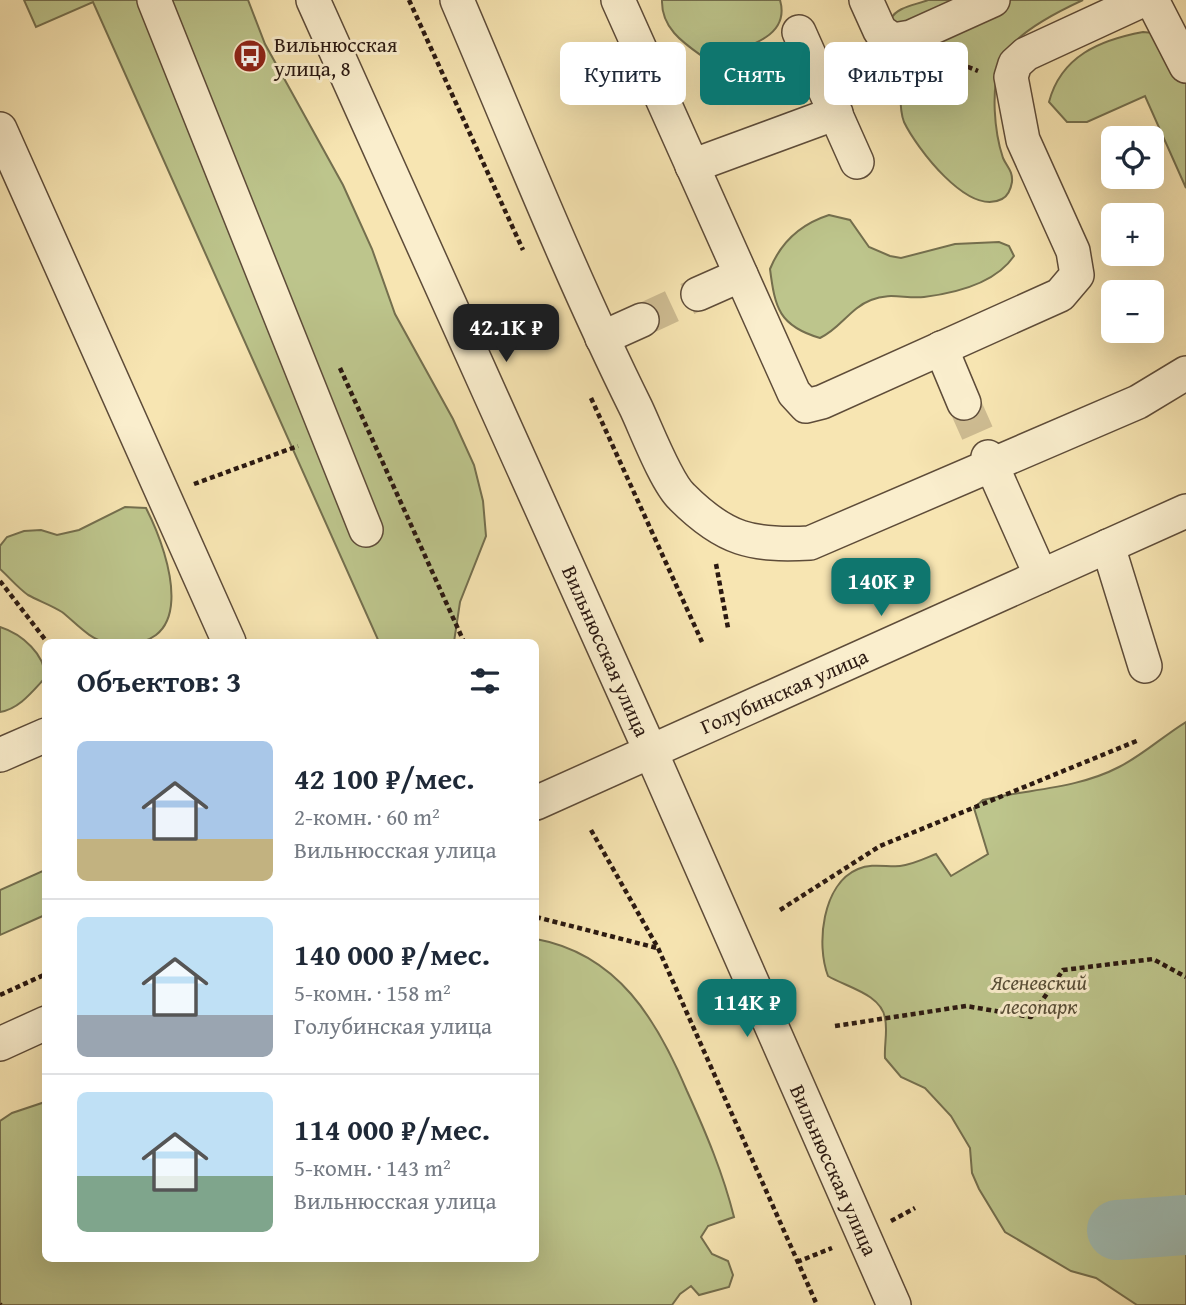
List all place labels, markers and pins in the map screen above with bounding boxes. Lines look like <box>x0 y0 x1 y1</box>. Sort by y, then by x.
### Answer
place label: Вильнюсская улица, 8 <box>273 29 398 84</box>
bus stop icon: Вильнюсская улица, 8 <box>231 37 269 75</box>
pin: 42.1K ₽ <box>441 304 571 364</box>
pin: 140K ₽ <box>824 558 938 618</box>
pin: 114K ₽ <box>690 979 804 1039</box>

